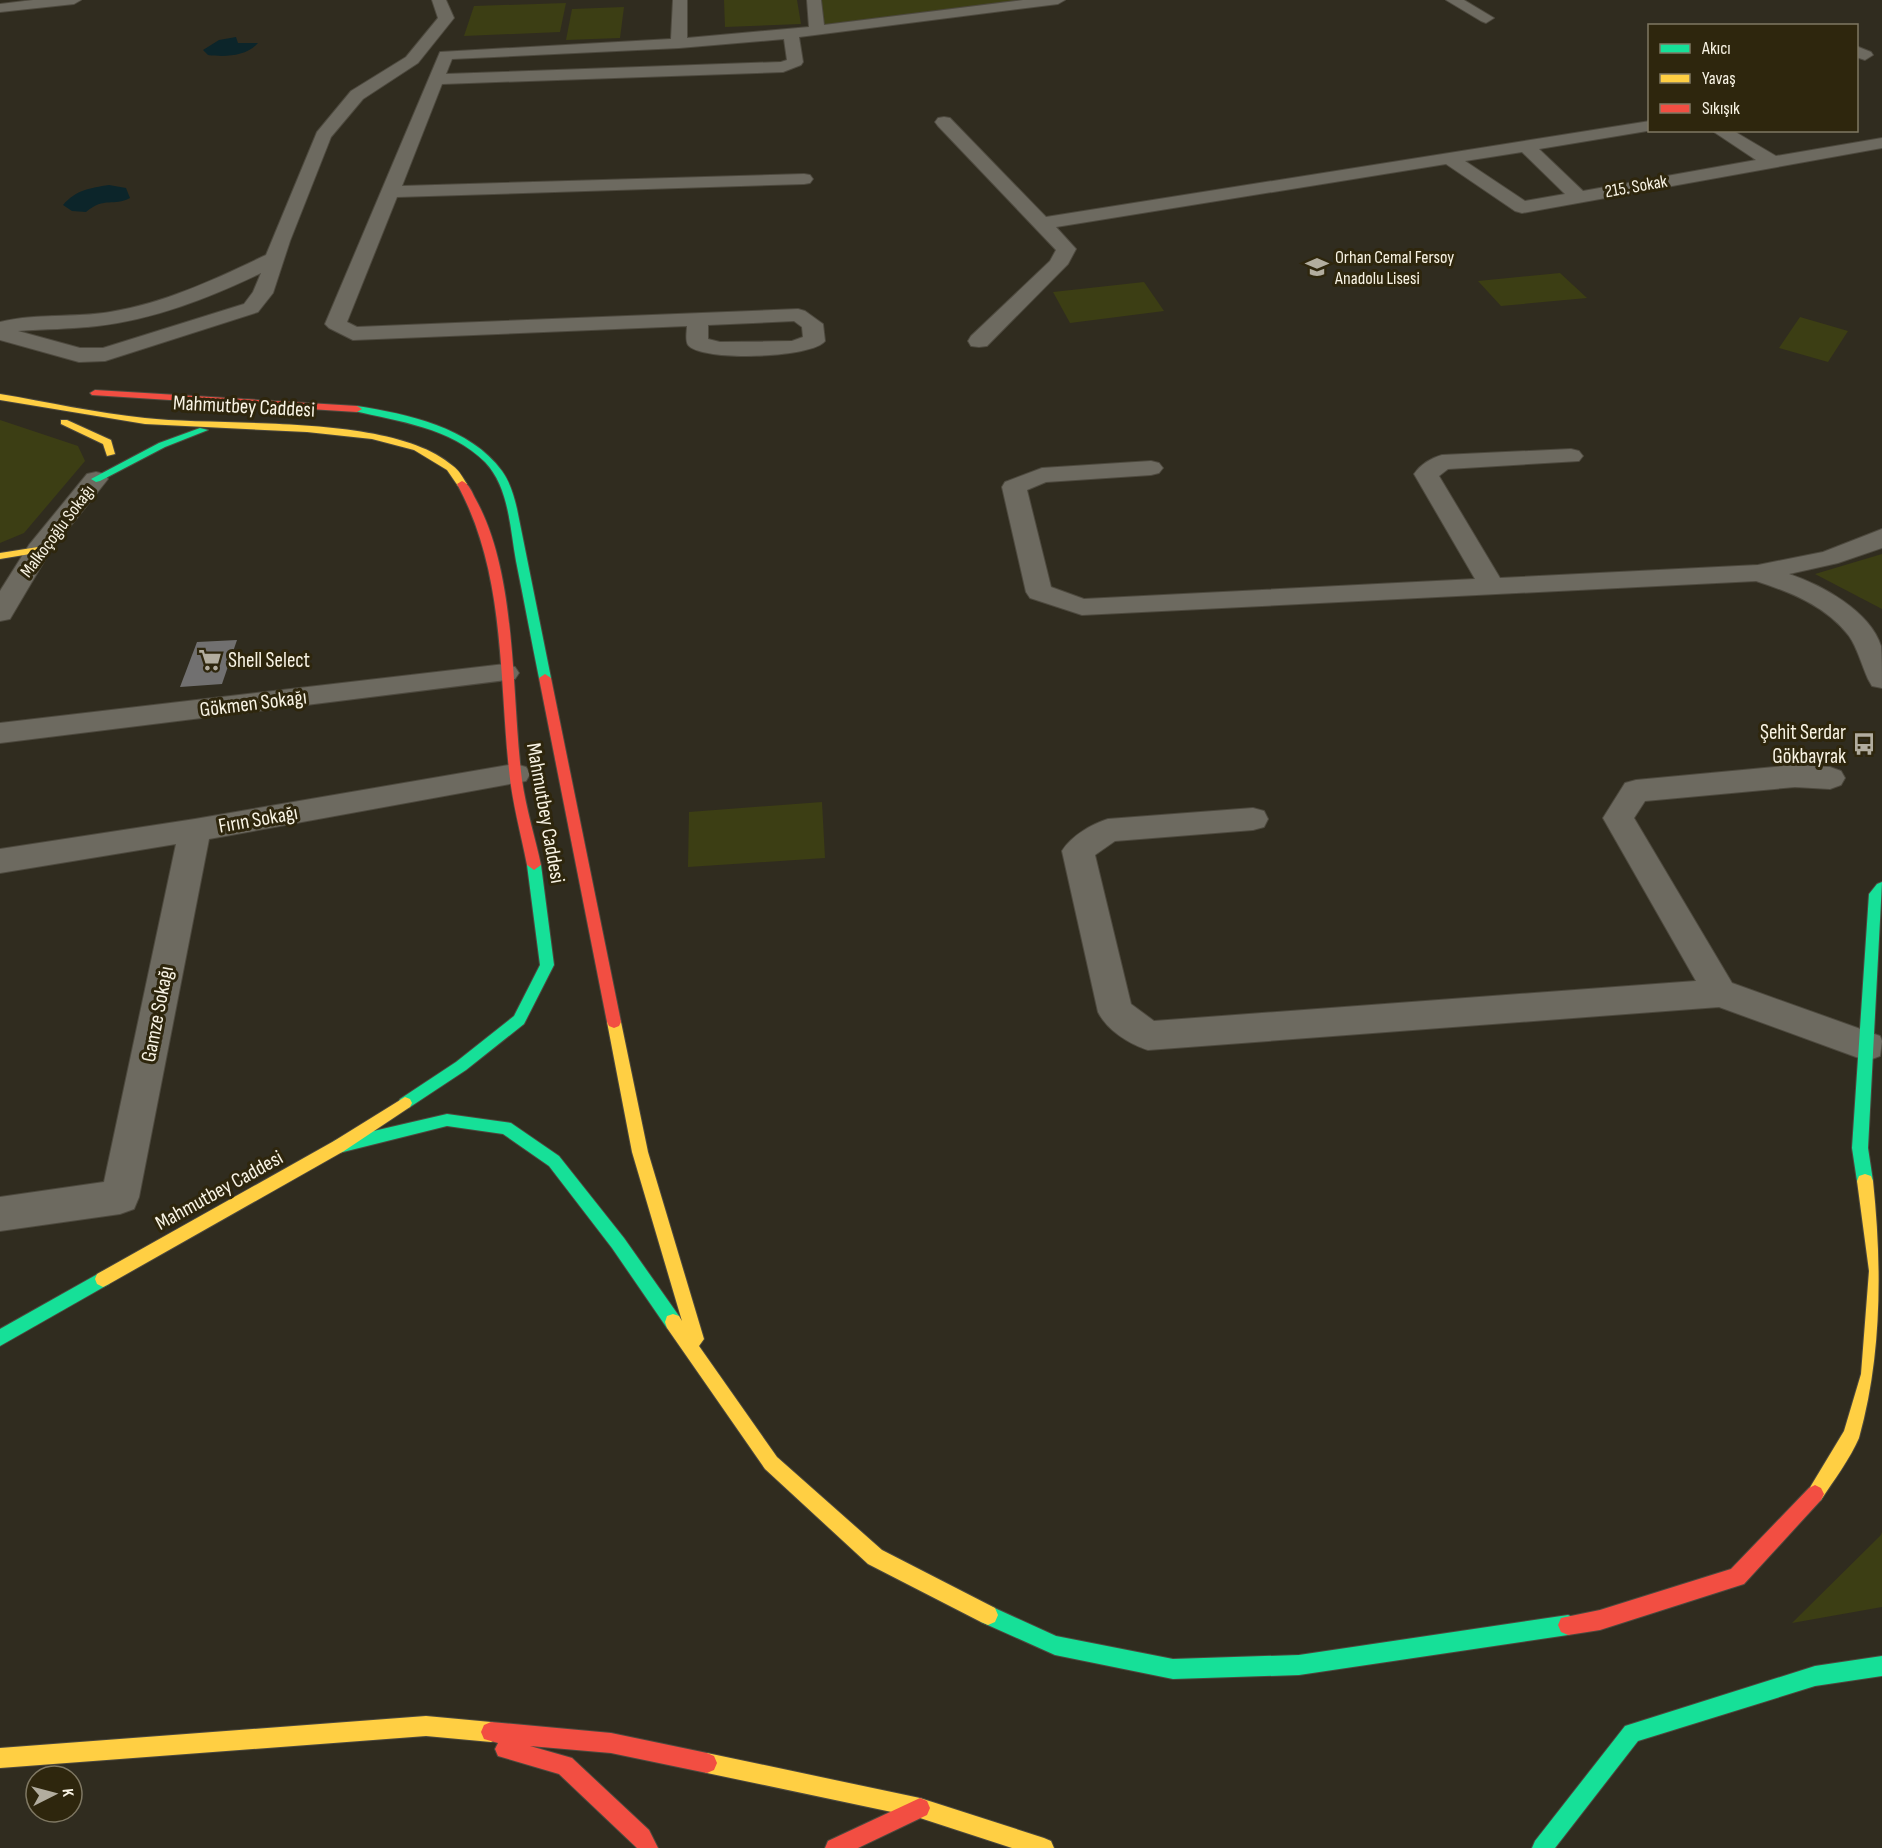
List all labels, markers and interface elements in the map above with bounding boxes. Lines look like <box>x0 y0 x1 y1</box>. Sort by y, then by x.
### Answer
legend <box>1648 24 1858 132</box>
text: Akıcı <box>1701 38 1731 59</box>
text: Yavaş <box>1702 68 1736 89</box>
text: Sıkışık <box>1702 98 1740 119</box>
street label: 215. Sokak <box>1603 171 1669 202</box>
place label: Orhan Cemal Fersoy Anadolu Lisesi <box>1334 247 1454 289</box>
school or university icon: Orhan Cemal Fersoy Anadolu Lisesi <box>1304 254 1330 280</box>
street label: Mahmutbey Caddesi <box>172 390 316 423</box>
street label: Malkoçoğlu Sokağı <box>16 481 99 582</box>
supermarket icon: Shell Select <box>197 647 223 673</box>
place label: Shell Select <box>228 648 310 673</box>
street label: Gökmen Sokağı <box>198 685 308 722</box>
place label: Şehit Serdar Gökbayrak <box>1760 720 1846 769</box>
bus stop icon: Şehit Serdar Gökbayrak <box>1851 731 1877 757</box>
street label: Mahmutbey Caddesi <box>521 741 570 885</box>
street label: Fırın Sokağı <box>216 800 300 839</box>
street label: Gamze Sokağı <box>136 964 179 1064</box>
street label: Mahmutbey Caddesi <box>151 1145 287 1236</box>
north arrow <box>24 1764 84 1824</box>
text: K <box>58 1788 77 1798</box>

